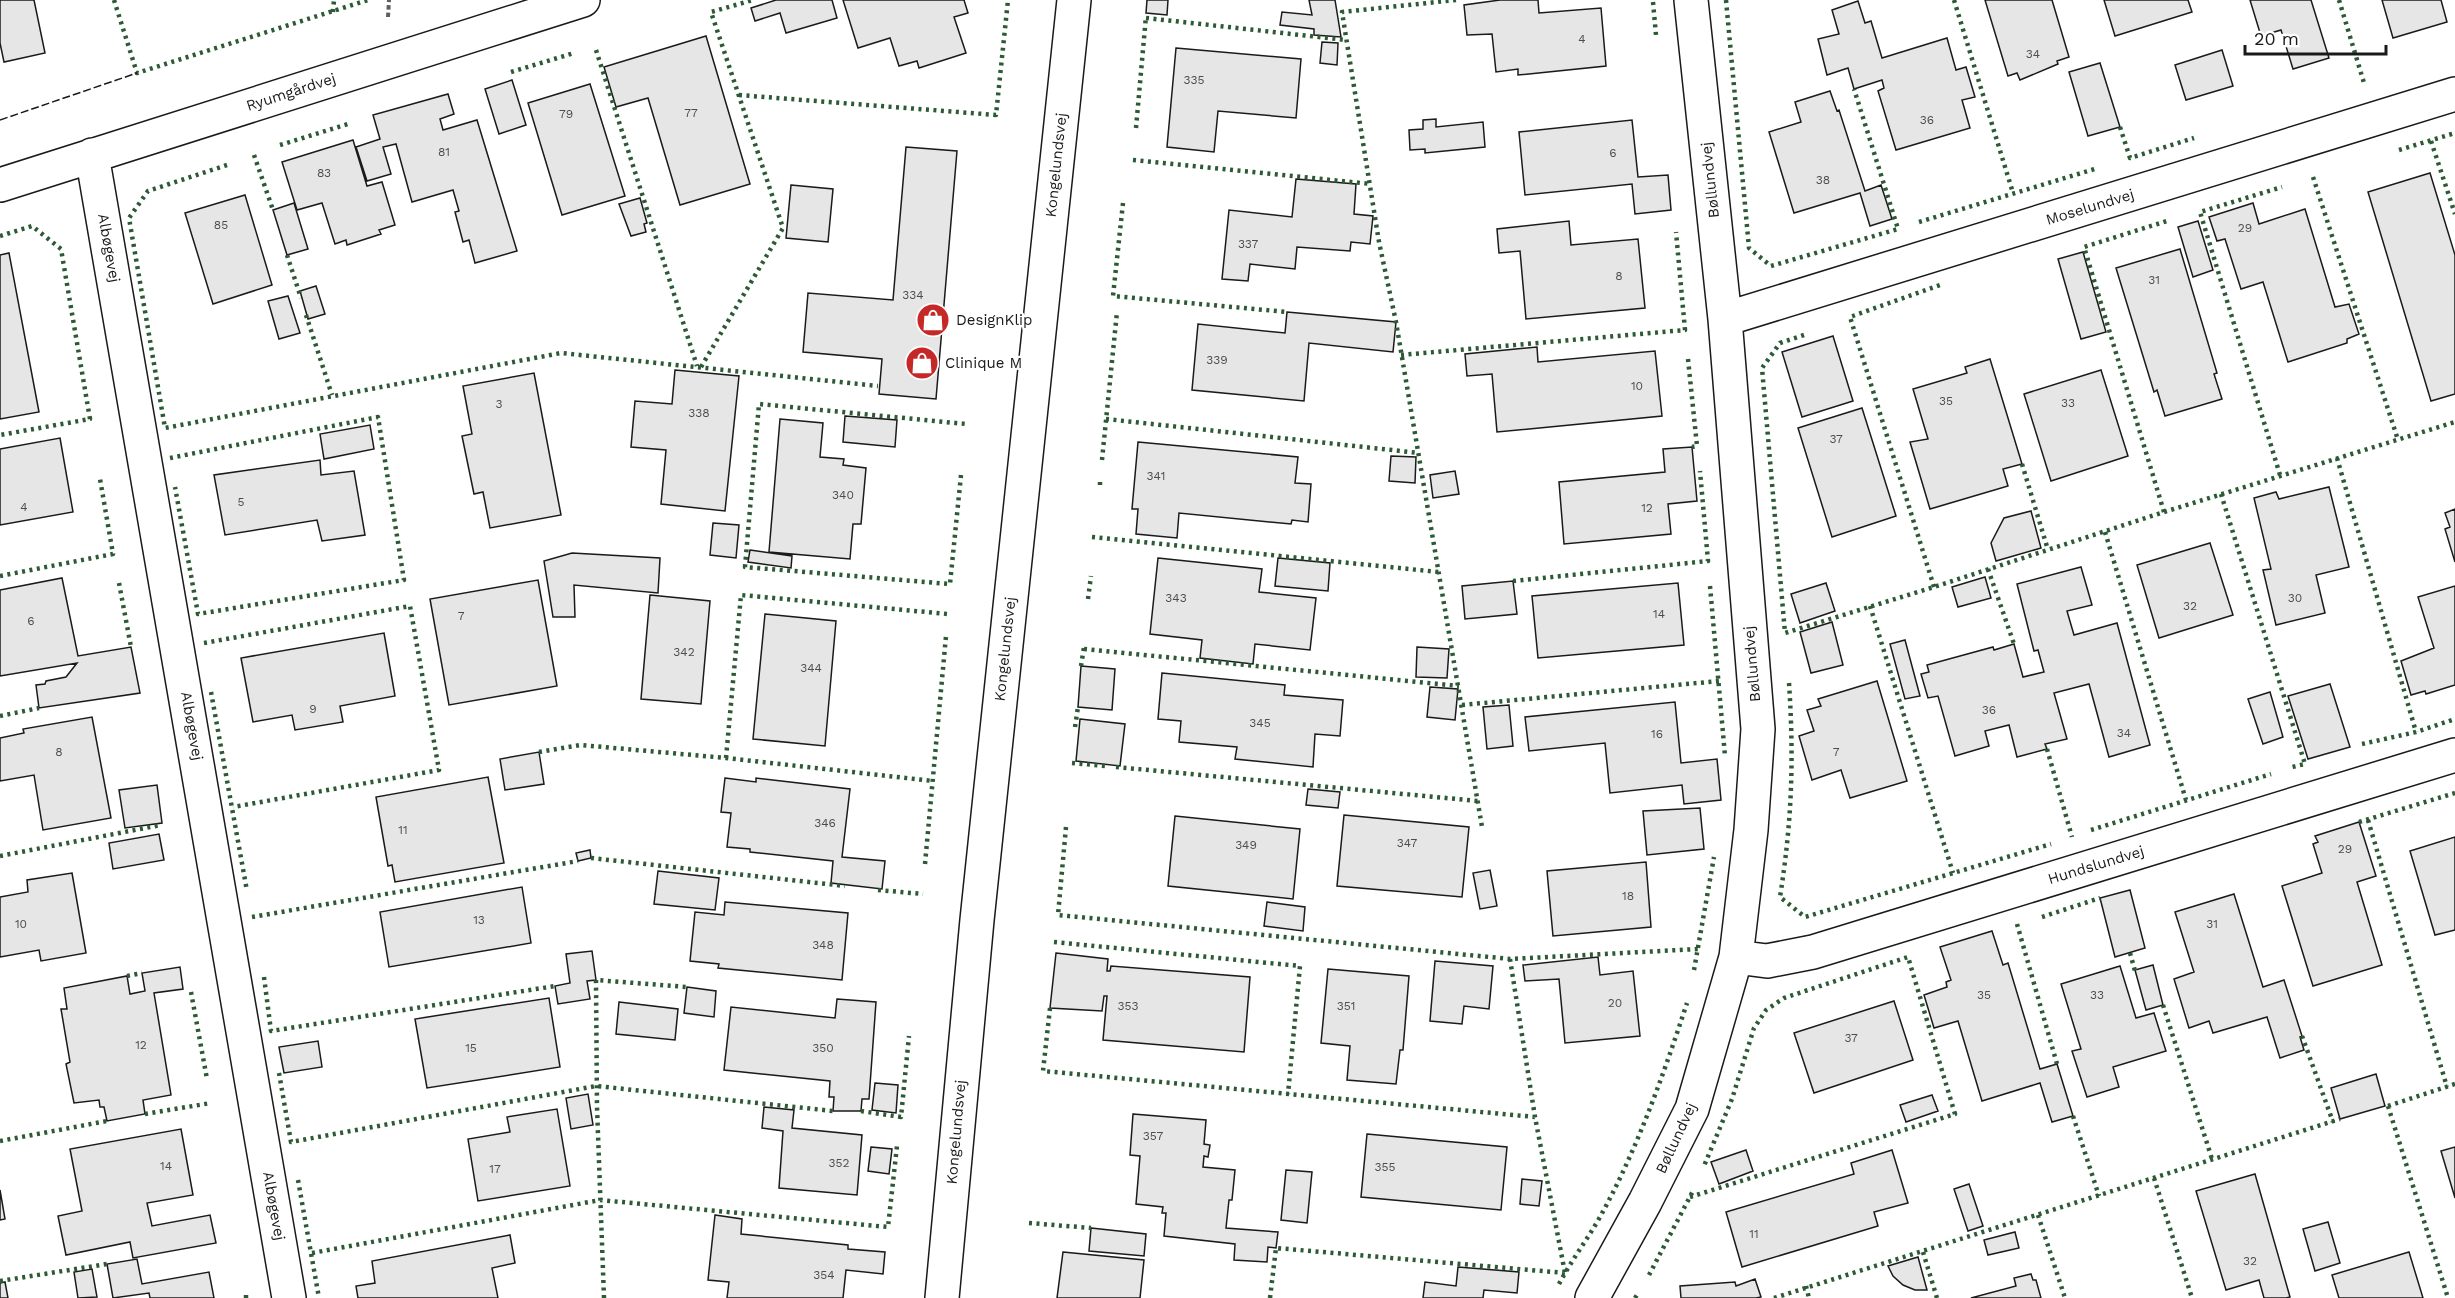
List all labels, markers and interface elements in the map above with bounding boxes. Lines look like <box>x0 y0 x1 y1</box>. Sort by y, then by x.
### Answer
scale bar <box>2245 18 2386 56</box>
text: 20 m <box>2254 28 2299 49</box>
house number: 4 <box>1578 32 1586 46</box>
house number: 34 <box>2026 47 2040 61</box>
street label: Ryumgårdvej <box>244 69 338 115</box>
house number: 335 <box>1184 73 1204 87</box>
house number: 77 <box>684 106 698 120</box>
house number: 79 <box>559 107 573 121</box>
street label: Kongelundsvej <box>1042 112 1070 218</box>
house number: 36 <box>1920 113 1934 127</box>
street label: Bøllundvej <box>1697 141 1723 219</box>
house number: 81 <box>438 145 450 159</box>
house number: 6 <box>1609 146 1617 160</box>
house number: 83 <box>317 166 331 180</box>
house number: 38 <box>1816 173 1830 187</box>
street label: Moselundvej <box>2044 185 2136 229</box>
street label: Albøgevej <box>94 212 124 284</box>
house number: 85 <box>214 218 228 232</box>
house number: 29 <box>2238 221 2252 235</box>
house number: 337 <box>1238 237 1258 251</box>
house number: 8 <box>1615 269 1623 283</box>
house number: 31 <box>2148 273 2160 287</box>
house number: 334 <box>902 288 924 302</box>
shop icon: DesignKlip <box>915 302 951 338</box>
place label: DesignKlip <box>956 311 1032 329</box>
shop icon: Clinique M <box>904 345 940 381</box>
house number: 339 <box>1206 353 1228 367</box>
place label: Clinique M <box>945 354 1022 372</box>
house number: 10 <box>1631 379 1643 393</box>
house number: 35 <box>1939 394 1953 408</box>
house number: 33 <box>2061 396 2075 410</box>
house number: 3 <box>496 397 503 411</box>
house number: 338 <box>688 406 710 420</box>
house number: 37 <box>1829 432 1843 446</box>
house number: 341 <box>1147 469 1165 483</box>
house number: 340 <box>832 488 854 502</box>
house number: 5 <box>238 495 245 509</box>
house number: 4 <box>20 500 28 514</box>
house number: 12 <box>1641 501 1653 515</box>
house number: 343 <box>1165 591 1187 605</box>
house number: 30 <box>2288 591 2302 605</box>
street label: Kongelundsvej <box>991 596 1019 702</box>
house number: 32 <box>2183 599 2197 613</box>
house number: 14 <box>1653 607 1665 621</box>
house number: 7 <box>458 609 465 623</box>
house number: 6 <box>27 614 35 628</box>
street label: Bøllundvej <box>1740 625 1764 703</box>
house number: 342 <box>673 645 695 659</box>
house number: 344 <box>800 661 822 675</box>
street label: Albøgevej <box>177 690 207 762</box>
house number: 9 <box>309 702 317 716</box>
house number: 36 <box>1982 703 1996 717</box>
house number: 345 <box>1249 716 1271 730</box>
house number: 34 <box>2117 726 2131 740</box>
house number: 16 <box>1651 727 1663 741</box>
house number: 8 <box>55 745 63 759</box>
house number: 7 <box>1833 745 1840 759</box>
house number: 346 <box>814 816 836 830</box>
house number: 11 <box>398 823 408 837</box>
house number: 347 <box>1397 836 1417 850</box>
house number: 349 <box>1235 838 1257 852</box>
street label: Hundslundvej <box>2046 842 2146 888</box>
house number: 29 <box>2338 842 2352 856</box>
house number: 18 <box>1622 889 1634 903</box>
house number: 13 <box>473 913 485 927</box>
house number: 10 <box>15 917 27 931</box>
house number: 31 <box>2206 917 2218 931</box>
house number: 348 <box>812 938 834 952</box>
house number: 35 <box>1977 988 1991 1002</box>
house number: 33 <box>2090 988 2104 1002</box>
house number: 20 <box>1608 996 1622 1010</box>
house number: 353 <box>1118 999 1138 1013</box>
house number: 351 <box>1337 999 1355 1013</box>
house number: 37 <box>1844 1031 1858 1045</box>
house number: 12 <box>135 1038 147 1052</box>
house number: 15 <box>465 1041 477 1055</box>
house number: 350 <box>812 1041 834 1055</box>
street label: Kongelundsvej <box>942 1079 970 1185</box>
street label: Bøllundvej <box>1652 1100 1700 1176</box>
house number: 357 <box>1143 1129 1164 1143</box>
house number: 352 <box>829 1156 849 1170</box>
house number: 14 <box>160 1159 172 1173</box>
house number: 355 <box>1375 1160 1395 1174</box>
house number: 17 <box>489 1162 501 1176</box>
street label: Albøgevej <box>259 1170 289 1242</box>
house number: 11 <box>1749 1227 1759 1241</box>
house number: 32 <box>2243 1254 2257 1268</box>
house number: 354 <box>813 1268 835 1282</box>

